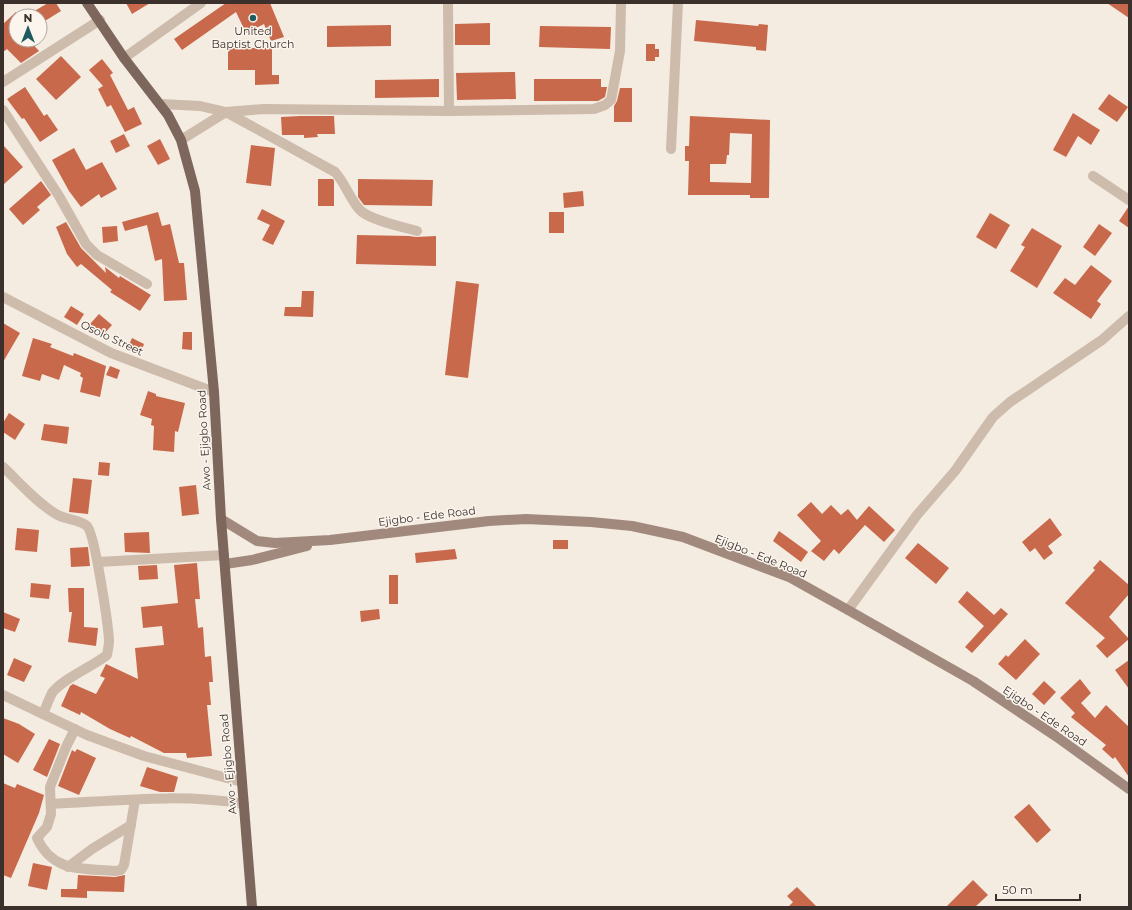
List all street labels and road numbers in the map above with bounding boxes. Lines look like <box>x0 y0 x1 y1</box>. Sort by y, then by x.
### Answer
street label: Osolo Street <box>78 317 146 359</box>
street label: Awo - Ejigbo Road <box>194 389 214 491</box>
street label: Ejigbo - Ede Road <box>377 503 477 529</box>
street label: Ejigbo - Ede Road <box>713 531 809 581</box>
street label: Ejigbo - Ede Road <box>1000 683 1090 749</box>
street label: Awo - Ejigbo Road <box>217 713 239 815</box>

